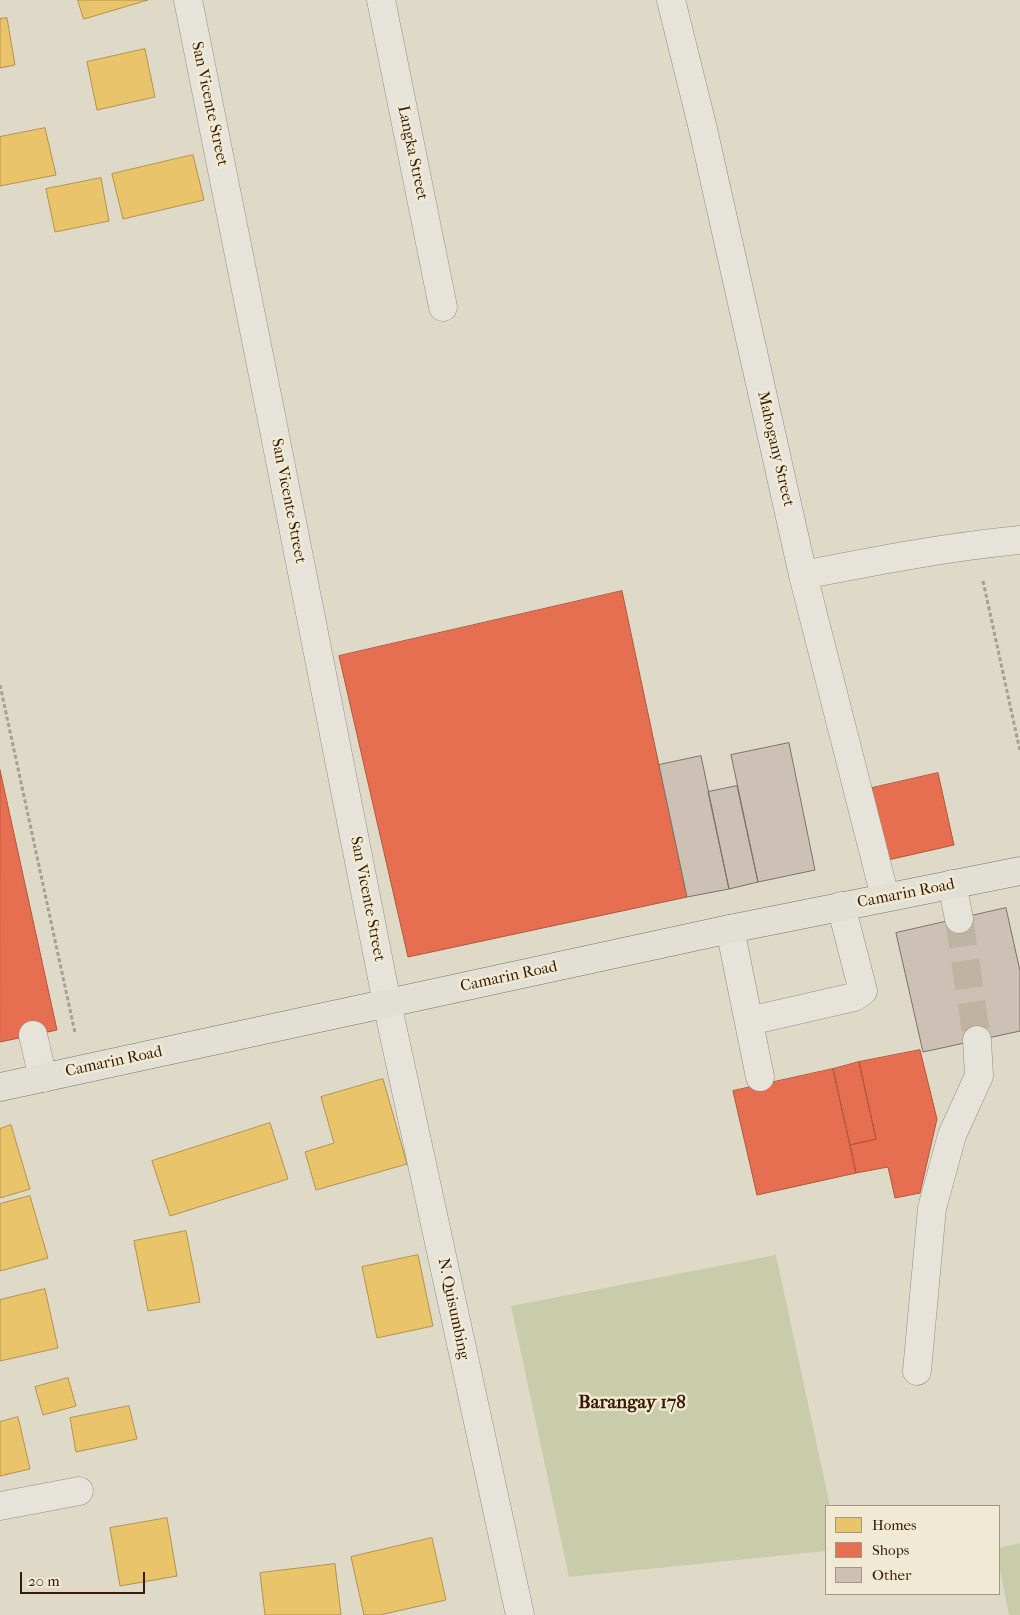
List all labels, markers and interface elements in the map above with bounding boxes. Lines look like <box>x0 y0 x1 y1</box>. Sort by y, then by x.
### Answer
street label: San Vicente Street <box>186 40 232 168</box>
street label: Langka Street <box>393 104 431 202</box>
street label: Mahogany Street <box>752 389 798 509</box>
street label: San Vicente Street <box>266 437 310 565</box>
street label: San Vicente Street <box>345 835 389 963</box>
street label: Camarin Road <box>856 875 956 913</box>
street label: Camarin Road <box>459 957 559 997</box>
street label: Camarin Road <box>64 1042 164 1082</box>
street label: N. Quisumbing <box>433 1256 473 1362</box>
district label: Barangay 178 <box>578 1392 686 1414</box>
legend <box>825 1505 1000 1595</box>
text: Homes <box>872 1516 917 1534</box>
text: Shops <box>872 1541 909 1559</box>
scale bar <box>22 1562 148 1594</box>
text: Other <box>872 1566 911 1584</box>
text: 20 m <box>28 1572 60 1590</box>

